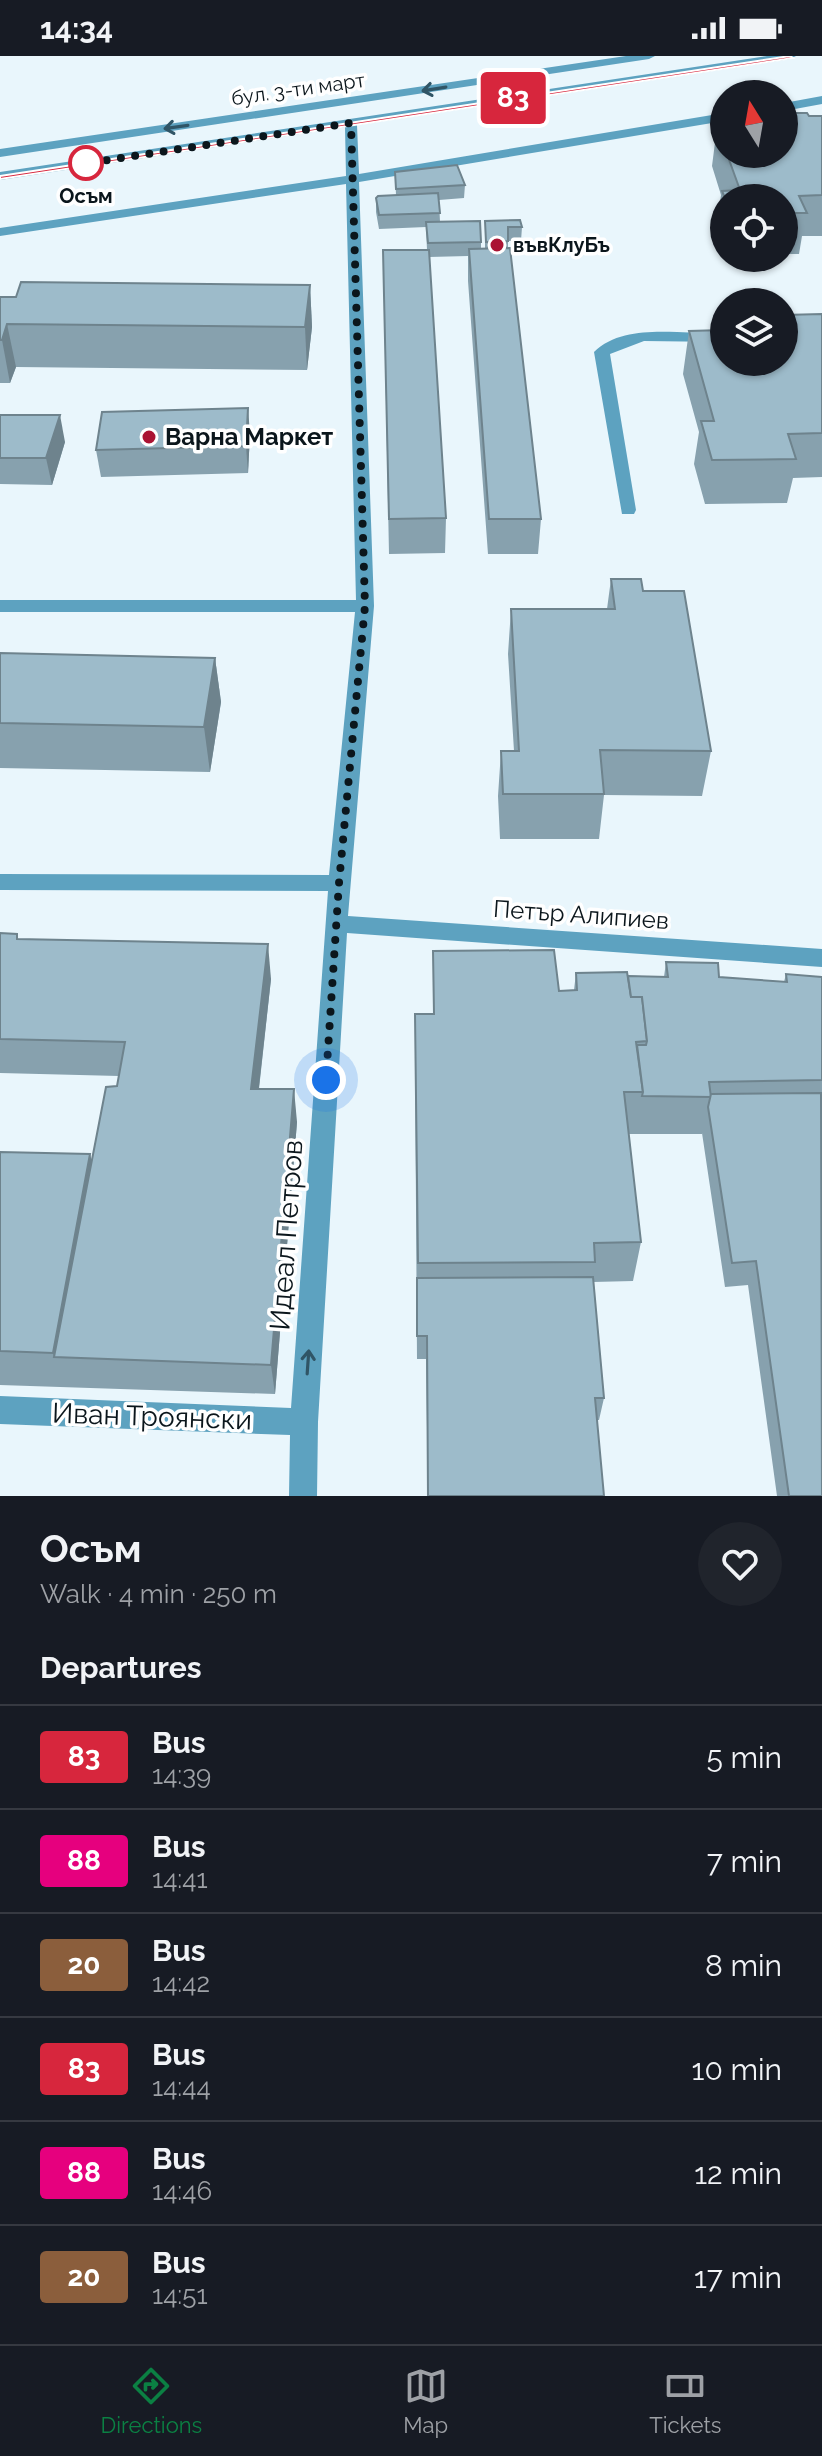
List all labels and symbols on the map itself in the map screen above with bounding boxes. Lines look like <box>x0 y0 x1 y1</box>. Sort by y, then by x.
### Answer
street label: бул. 3-ти март <box>230 68 367 110</box>
line badge: 83 <box>477 72 549 124</box>
north arrow <box>710 80 798 168</box>
one-way arrow <box>421 82 447 97</box>
one-way arrow <box>164 120 190 135</box>
marker: Осъм <box>69 146 103 180</box>
place label: Осъм <box>59 184 113 208</box>
place label: въвКлуБъ <box>513 233 610 257</box>
marker: въвКлуБъ <box>488 236 506 254</box>
place label: Варна Маркет <box>165 422 333 451</box>
marker: Варна Маркет <box>140 428 158 446</box>
street label: Петър Алипиев <box>492 894 670 935</box>
your location <box>306 1060 346 1100</box>
street label: Идеал Петров <box>263 1139 310 1331</box>
one-way arrow <box>301 1349 316 1376</box>
street label: Иван Троянски <box>51 1397 253 1436</box>

